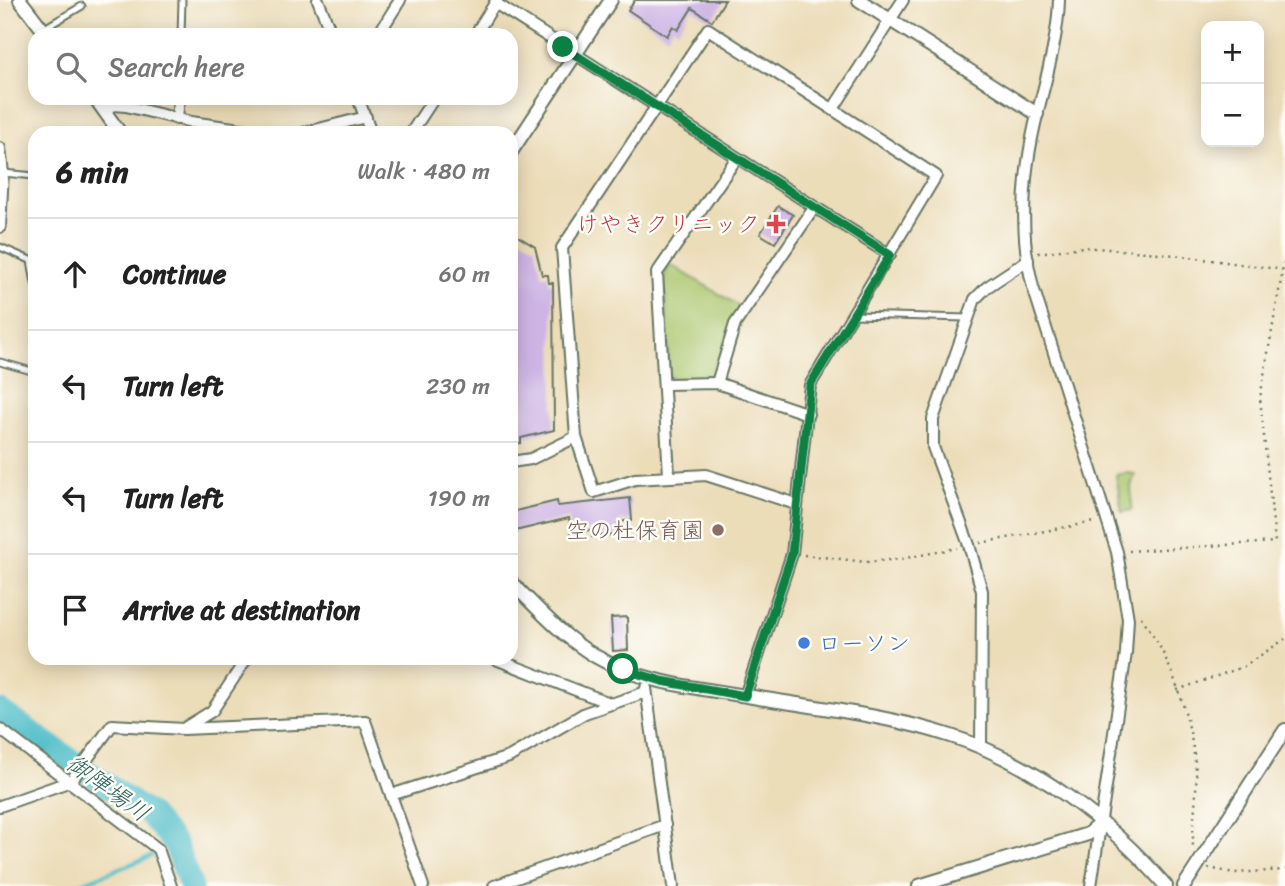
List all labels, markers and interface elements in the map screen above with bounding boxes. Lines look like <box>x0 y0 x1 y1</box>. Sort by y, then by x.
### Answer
map controls <box>1201 21 1264 147</box>
button: + <box>1201 21 1264 84</box>
search box <box>28 28 518 105</box>
route end <box>547 31 578 62</box>
text: Search here <box>108 44 245 90</box>
icon: search <box>52 48 90 86</box>
button: − <box>1201 84 1264 147</box>
text: 6 min <box>56 145 128 199</box>
text: Walk · 480 m <box>357 151 490 192</box>
place label: けやきクリニック <box>576 204 760 245</box>
marker: けやきクリニック <box>766 214 786 234</box>
text: Continue <box>123 251 226 297</box>
text: 60 m <box>439 254 490 295</box>
icon: ahead <box>56 255 94 293</box>
text: Turn left <box>123 363 223 409</box>
text: 230 m <box>426 366 490 407</box>
icon: left <box>56 367 94 405</box>
text: Turn left <box>123 475 223 521</box>
text: 190 m <box>428 478 490 519</box>
icon: left <box>56 479 94 517</box>
place label: 空の杜保育園 <box>566 510 704 551</box>
marker: 空の杜保育園 <box>710 522 726 538</box>
text: Arrive at destination <box>123 587 360 633</box>
icon: arrive <box>56 591 94 629</box>
place label: ローソン <box>818 623 910 664</box>
marker: ローソン <box>796 635 812 651</box>
route start <box>607 653 638 684</box>
water label: 御陣場川 <box>57 743 159 833</box>

